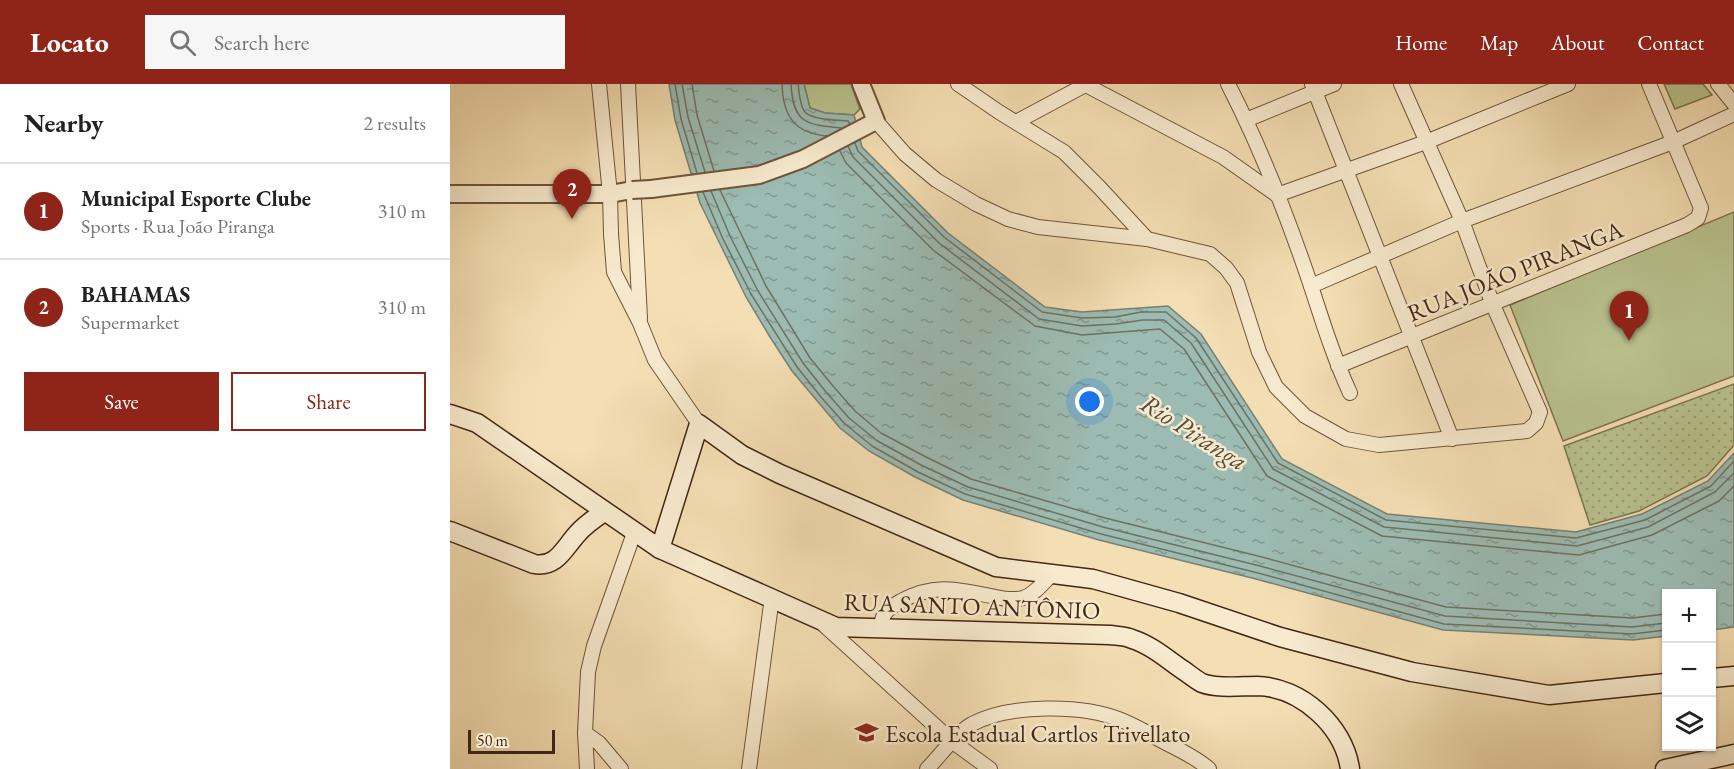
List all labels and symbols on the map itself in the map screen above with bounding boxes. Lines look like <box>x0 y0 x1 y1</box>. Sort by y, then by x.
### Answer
pin: 2 <box>552 170 592 219</box>
street label: RUA JOÃO PIRANGA <box>1402 213 1628 328</box>
pin: 1 <box>1610 292 1648 341</box>
water label: Rio Piranga <box>1134 386 1254 478</box>
your location <box>1075 387 1104 416</box>
street label: RUA SANTO ANTÔNIO <box>843 586 1101 626</box>
place label: Escola Estadual Cartlos Trivellato <box>885 718 1190 749</box>
school or university icon: Escola Estadual Cartlos Trivellato <box>854 720 880 746</box>
scale bar <box>468 727 555 754</box>

